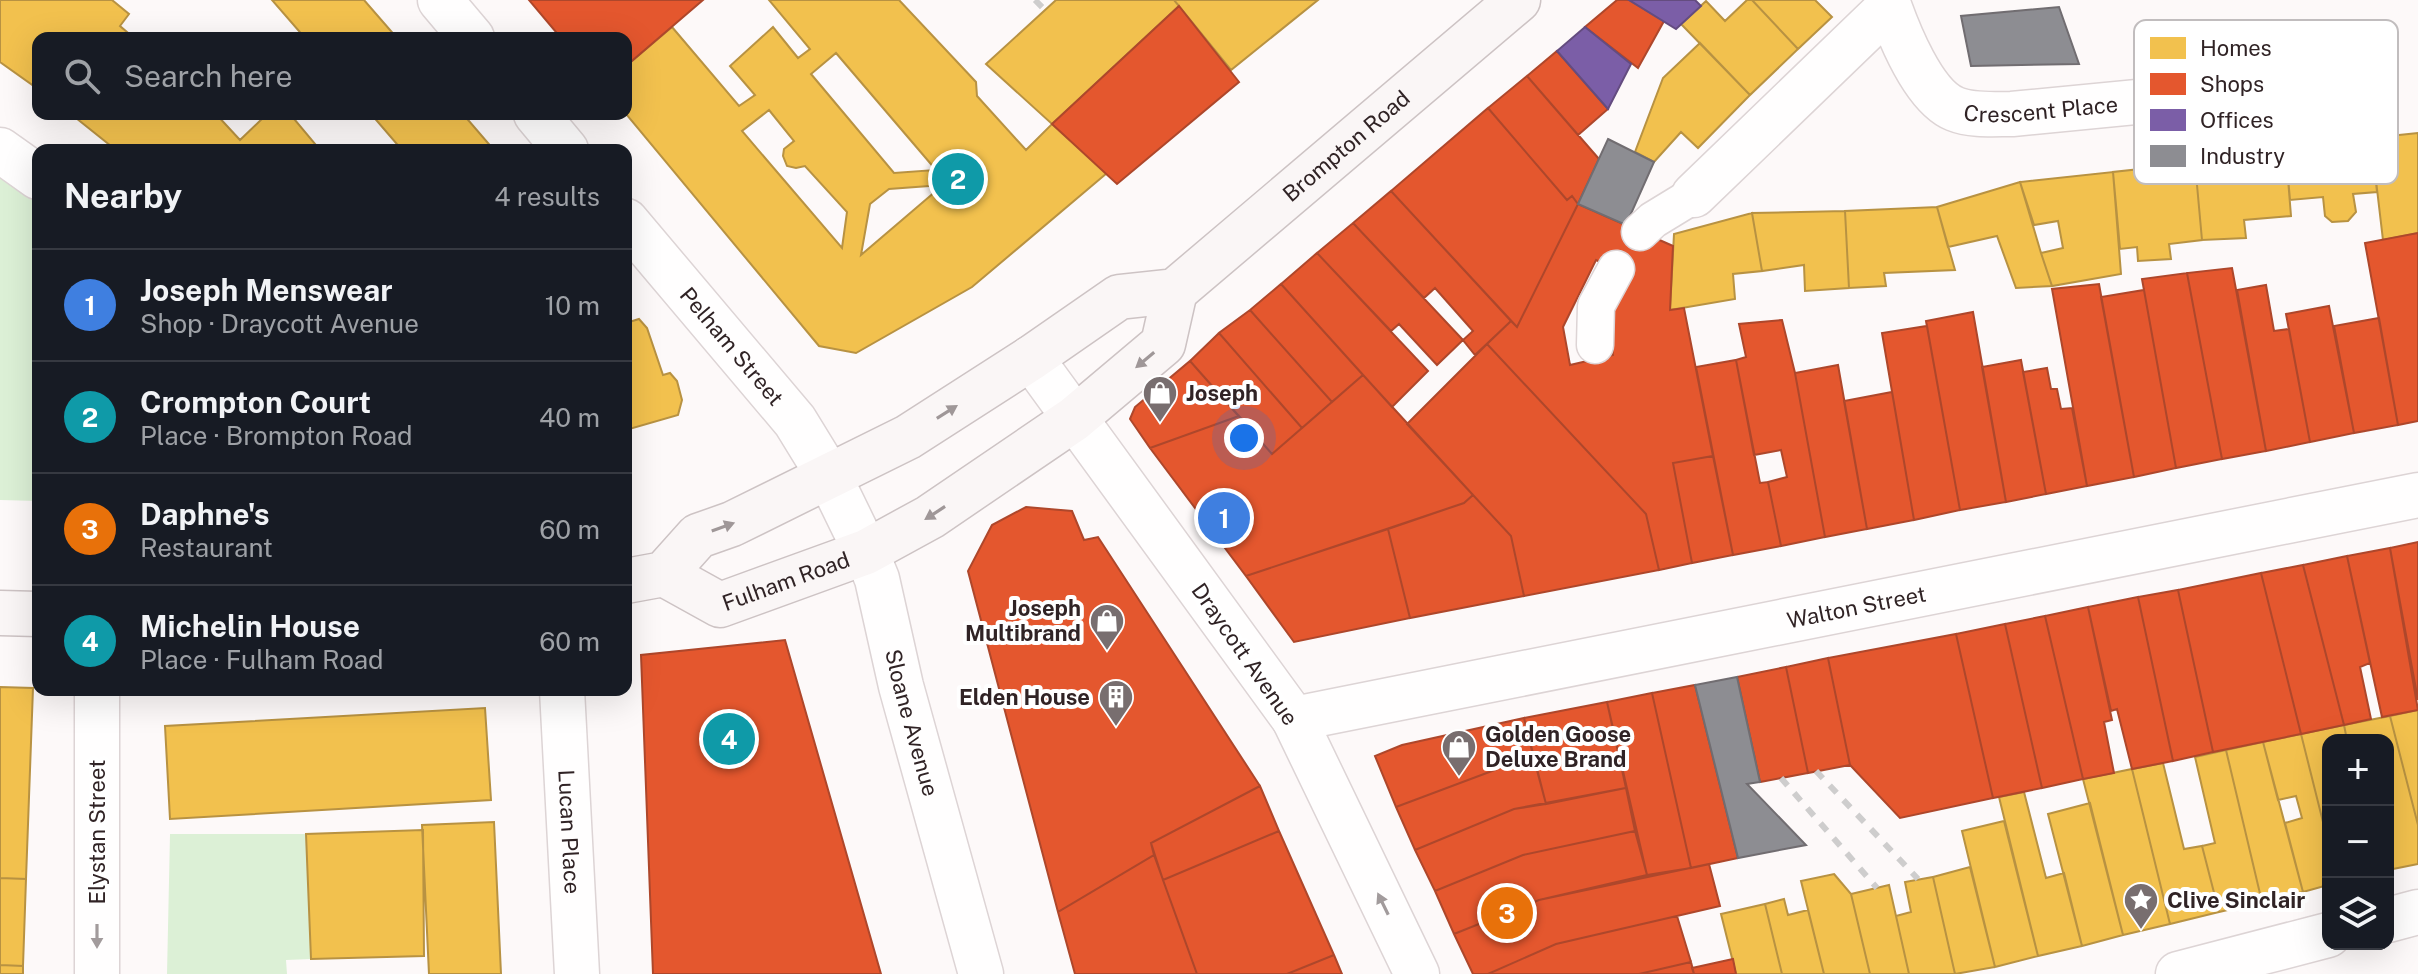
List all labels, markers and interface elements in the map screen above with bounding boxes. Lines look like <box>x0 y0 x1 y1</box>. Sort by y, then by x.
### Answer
legend <box>2134 20 2398 184</box>
search box <box>32 32 632 120</box>
text: Homes <box>2200 35 2272 61</box>
icon: search <box>60 54 104 98</box>
text: Search here <box>124 58 292 94</box>
text: Shops <box>2200 71 2264 97</box>
street label: Brompton Road <box>1277 85 1415 207</box>
street label: Crescent Place <box>1962 91 2119 127</box>
text: Offices <box>2200 107 2274 133</box>
text: Industry <box>2200 143 2285 169</box>
pin: 2 <box>932 149 984 209</box>
text: Nearby <box>64 176 182 216</box>
text: 4 results <box>494 181 600 212</box>
text: Joseph Menswear <box>140 272 393 308</box>
street label: Pelham Street <box>675 282 789 411</box>
text: 1 <box>84 290 96 321</box>
text: 10 m <box>545 290 600 321</box>
text: Shop · Draycott Avenue <box>140 308 419 339</box>
one-way arrow <box>1135 351 1155 368</box>
shop icon: Joseph <box>1141 374 1179 424</box>
place label: Joseph <box>1186 380 1258 406</box>
text: Crompton Court <box>140 384 371 420</box>
text: 2 <box>82 402 98 433</box>
text: 40 m <box>539 402 600 433</box>
one-way arrow <box>936 405 957 420</box>
your location <box>1224 418 1264 458</box>
text: Place · Brompton Road <box>140 420 413 451</box>
pin: 1 <box>1198 488 1250 548</box>
text: Daphne's <box>140 496 270 532</box>
one-way arrow <box>925 505 946 520</box>
text: 3 <box>81 514 99 545</box>
text: 60 m <box>539 514 600 545</box>
one-way arrow <box>711 520 735 533</box>
text: Restaurant <box>140 532 273 563</box>
street label: Fulham Road <box>719 546 853 616</box>
street label: Draycott Avenue <box>1186 578 1304 730</box>
street label: Walton Street <box>1785 580 1928 633</box>
place label: Joseph Multibrand <box>965 595 1081 646</box>
shop icon: Joseph Multibrand <box>1088 602 1126 652</box>
text: Michelin House <box>140 608 360 644</box>
text: 4 <box>81 626 99 657</box>
text: 60 m <box>539 626 600 657</box>
text: Place · Fulham Road <box>140 644 384 675</box>
street label: Sloane Avenue <box>880 647 944 799</box>
building icon: Elden House <box>1097 678 1135 728</box>
place label: Elden House <box>959 684 1090 710</box>
pin: 4 <box>703 709 755 769</box>
place label: Golden Goose Deluxe Brand <box>1485 721 1631 772</box>
shop icon: Golden Goose Deluxe Brand <box>1440 728 1478 778</box>
map controls <box>2322 734 2394 950</box>
button: + <box>2322 734 2394 806</box>
street label: Elystan Street <box>84 760 110 904</box>
street label: Lucan Place <box>553 769 586 895</box>
button: − <box>2322 806 2394 878</box>
button: layers <box>2322 878 2394 950</box>
place icon: Clive Sinclair <box>2122 881 2160 931</box>
pin: 3 <box>1481 883 1533 943</box>
place label: Clive Sinclair <box>2167 887 2305 913</box>
one-way arrow <box>1376 892 1390 915</box>
one-way arrow <box>91 924 103 949</box>

